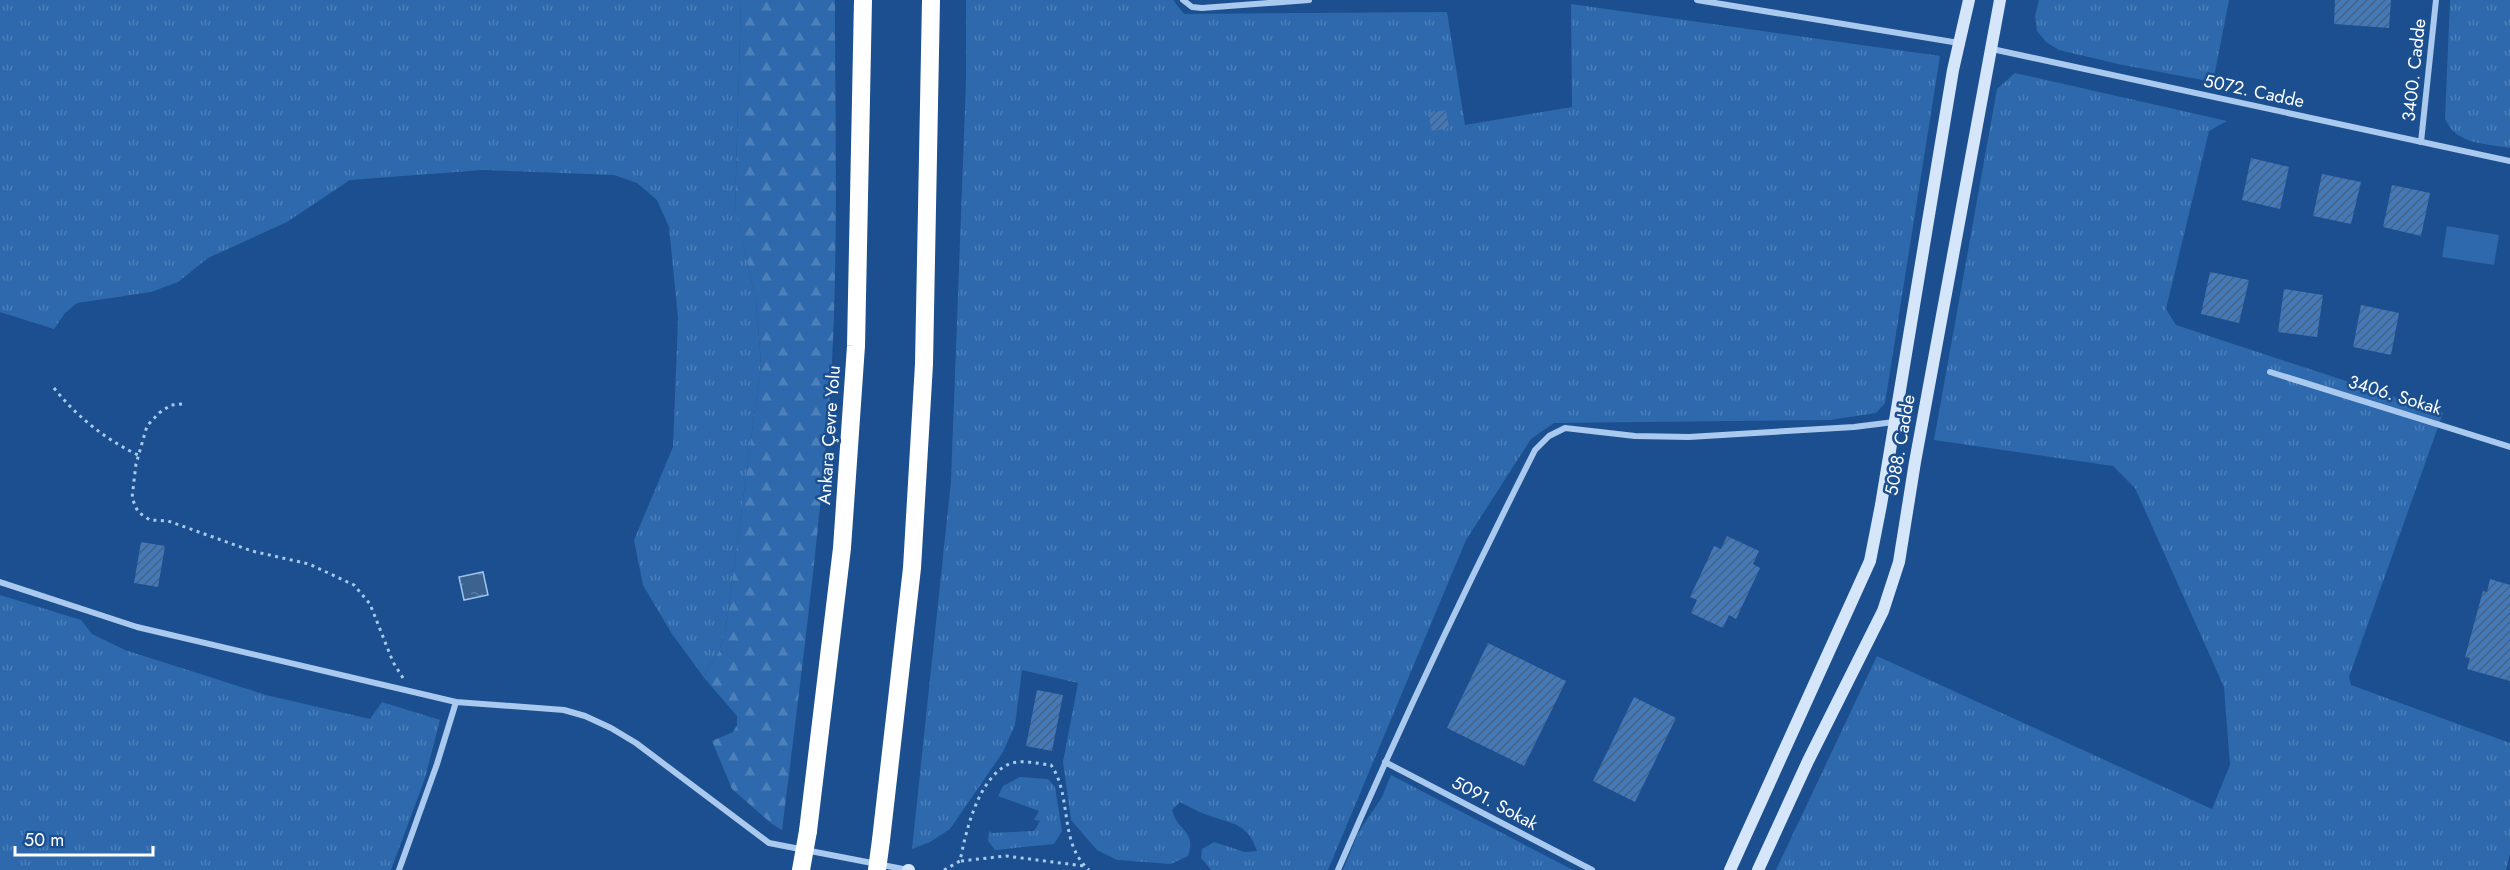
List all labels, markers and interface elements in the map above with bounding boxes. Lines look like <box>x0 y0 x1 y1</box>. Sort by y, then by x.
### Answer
street label: 3400. Cadde <box>2396 17 2432 123</box>
street label: 5072. Cadde <box>2201 68 2307 114</box>
street label: Ankara Çevre Yolu <box>811 364 847 506</box>
street label: 3406. Sokak <box>2345 368 2445 422</box>
street label: 5088. Cadde <box>1878 393 1922 497</box>
street label: 5091. Sokak <box>1447 769 1543 837</box>
scale bar <box>15 819 153 857</box>
text: 50 m <box>24 827 64 853</box>

